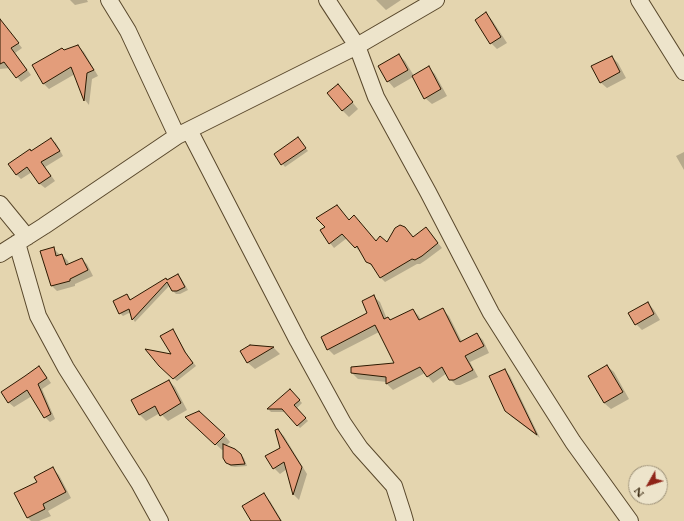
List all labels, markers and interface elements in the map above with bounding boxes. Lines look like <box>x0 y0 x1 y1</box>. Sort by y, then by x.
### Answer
north arrow <box>628 465 668 505</box>
text: N <box>630 484 648 501</box>

